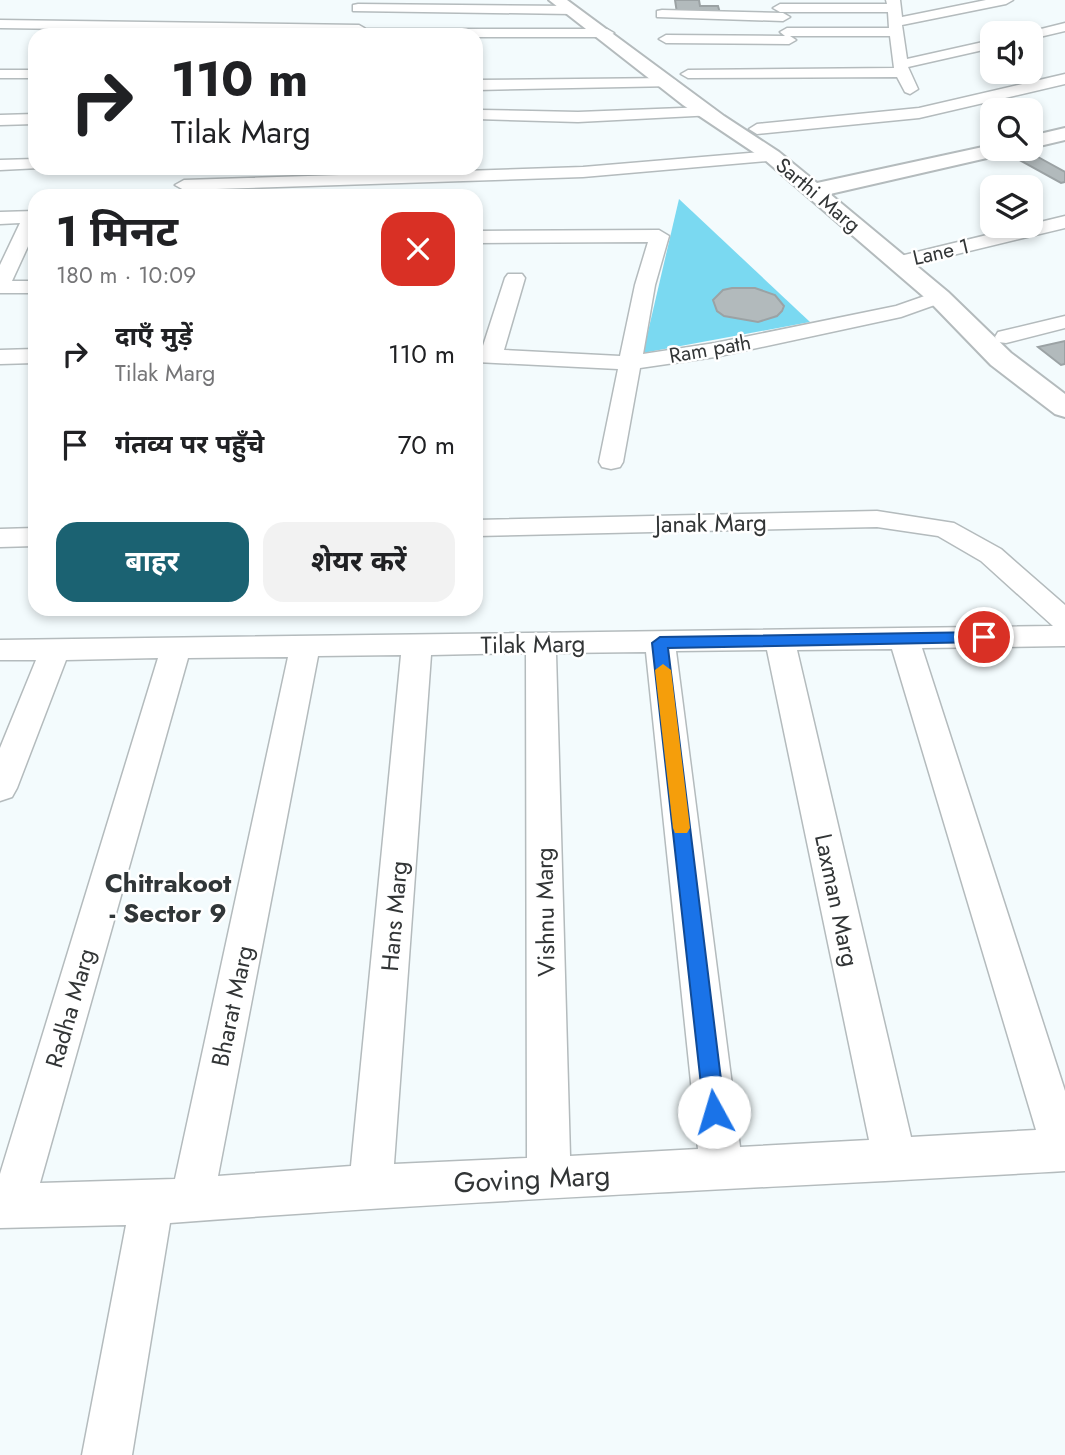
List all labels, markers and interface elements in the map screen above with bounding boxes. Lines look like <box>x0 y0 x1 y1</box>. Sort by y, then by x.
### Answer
map controls <box>980 21 1043 238</box>
button: sound <box>980 21 1043 84</box>
text: 110 m <box>171 44 308 114</box>
icon: right <box>56 56 147 147</box>
button: search <box>980 98 1043 161</box>
text: Tilak Marg <box>171 109 311 155</box>
street label: Sarthi Marg <box>769 151 867 239</box>
button: layers <box>980 175 1043 238</box>
text: 1 मिनट <box>56 201 178 262</box>
button: close <box>381 212 455 286</box>
street label: Lane 1 <box>910 231 972 273</box>
text: 180 m · 10:09 <box>56 258 196 292</box>
text: दाएँ मुड़ें <box>115 317 193 355</box>
street label: Ram path <box>667 327 753 371</box>
icon: right <box>56 335 94 373</box>
text: 110 m <box>388 335 455 373</box>
text: Tilak Marg <box>115 356 215 390</box>
text: गंतव्य पर पहुँचे <box>115 425 264 463</box>
icon: arrive <box>56 426 94 464</box>
text: 70 m <box>398 426 455 464</box>
street label: Janak Marg <box>652 505 767 542</box>
button: बाहर <box>56 522 249 602</box>
button: शेयर करें <box>263 522 455 602</box>
pin <box>954 607 1014 667</box>
icon: arrive <box>965 618 1003 656</box>
street label: Tilak Marg <box>480 626 586 662</box>
street label: Laxman Marg <box>806 830 868 970</box>
street label: Vishnu Marg <box>526 847 564 977</box>
street label: Hans Marg <box>372 859 416 973</box>
district label: Chitrakoot - Sector 9 <box>105 864 232 932</box>
street label: Bharat Marg <box>202 942 262 1070</box>
street label: Radha Marg <box>36 944 104 1072</box>
position arrow <box>677 1075 751 1149</box>
street label: Goving Marg <box>453 1154 611 1204</box>

